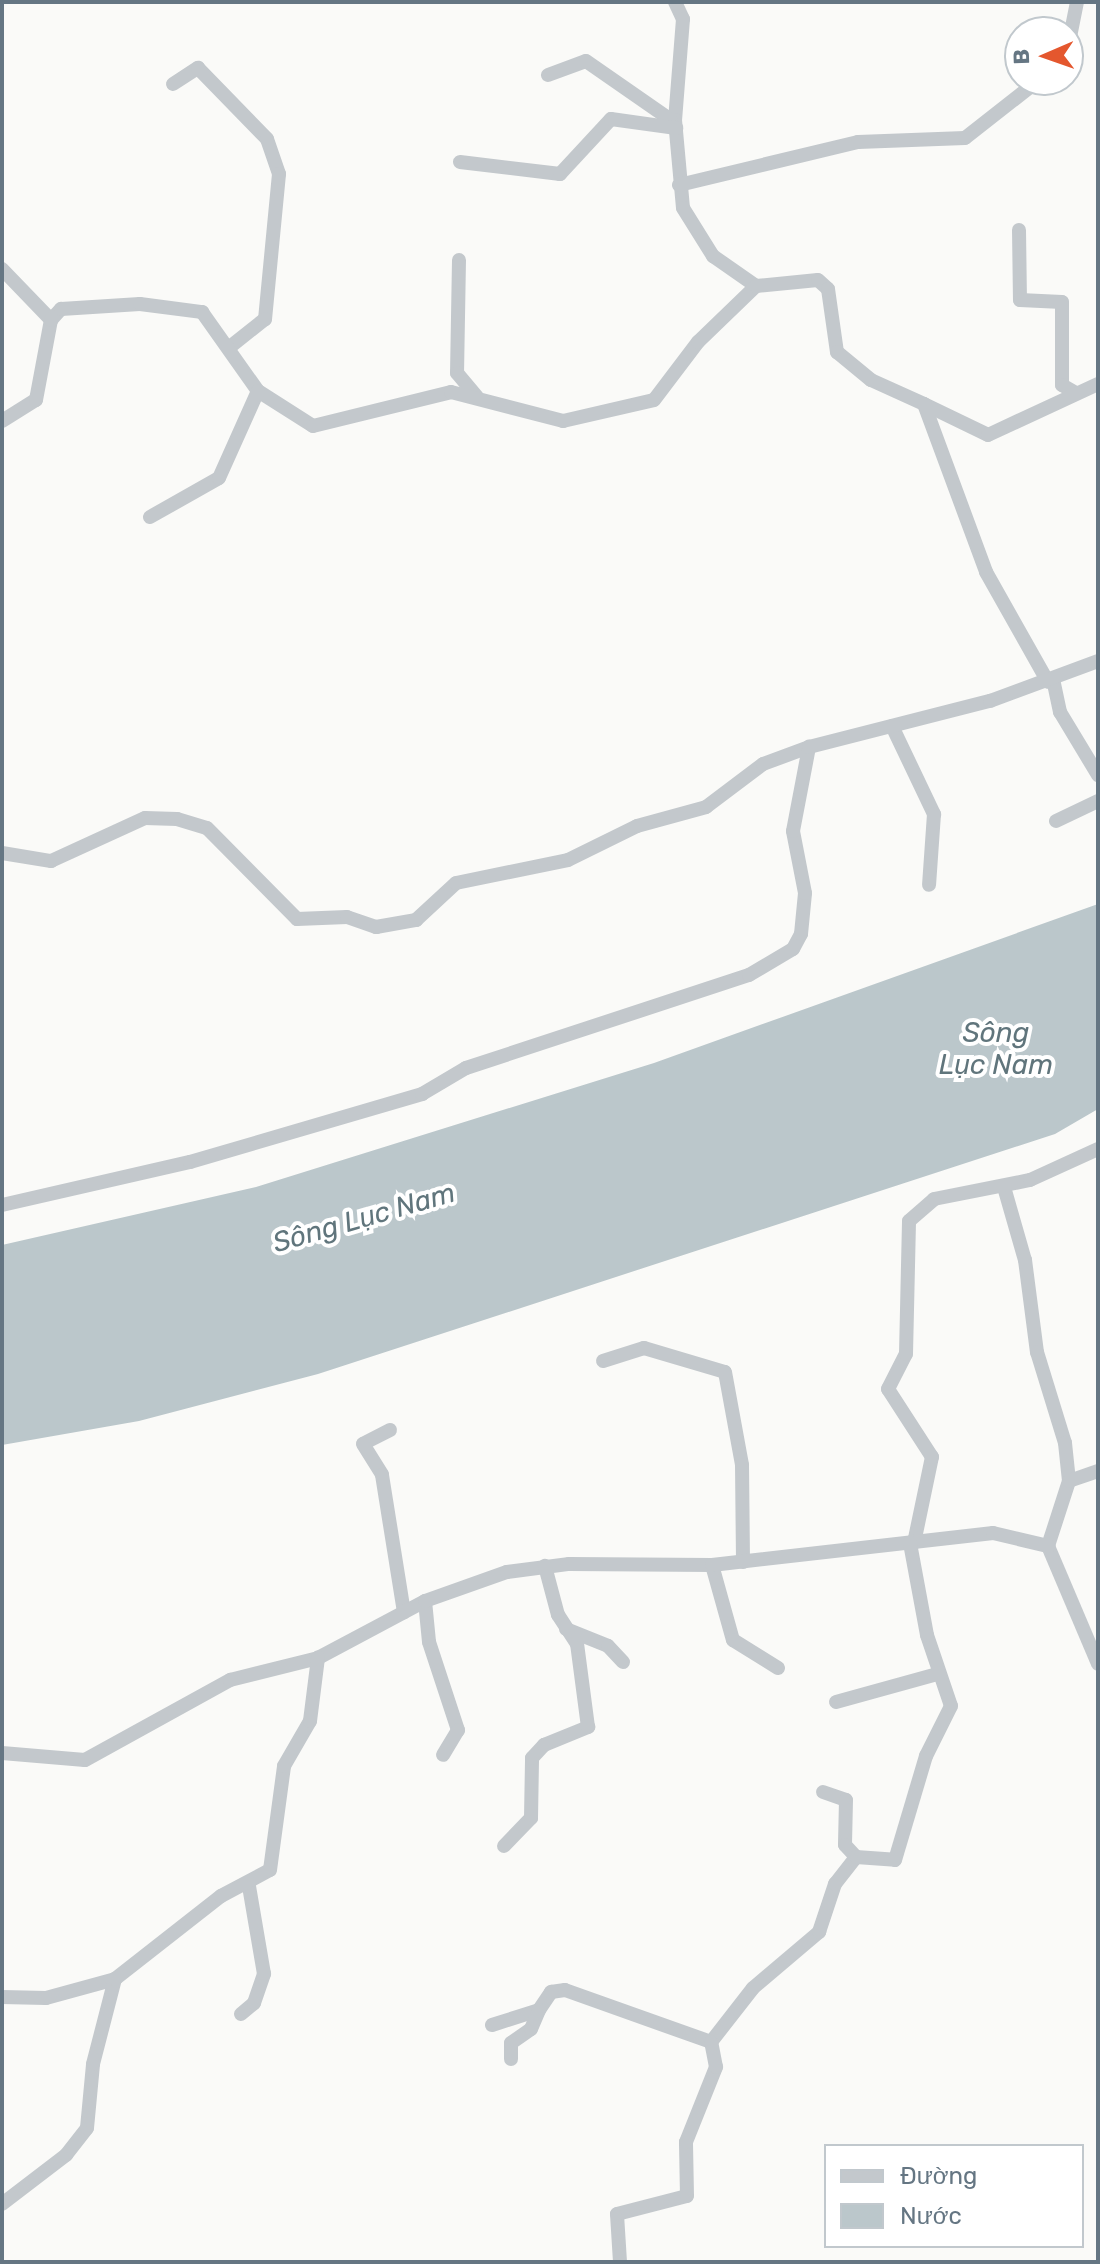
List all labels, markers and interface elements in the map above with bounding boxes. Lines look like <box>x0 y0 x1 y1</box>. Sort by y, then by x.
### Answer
north arrow <box>1004 16 1084 96</box>
text: B <box>1008 49 1035 65</box>
water label: Sông Lục Nam <box>939 1016 1053 1082</box>
water label: Sông Lục Nam <box>269 1176 459 1260</box>
legend <box>824 2144 1084 2248</box>
text: Đường <box>900 2162 977 2190</box>
text: Nước <box>900 2202 962 2230</box>

